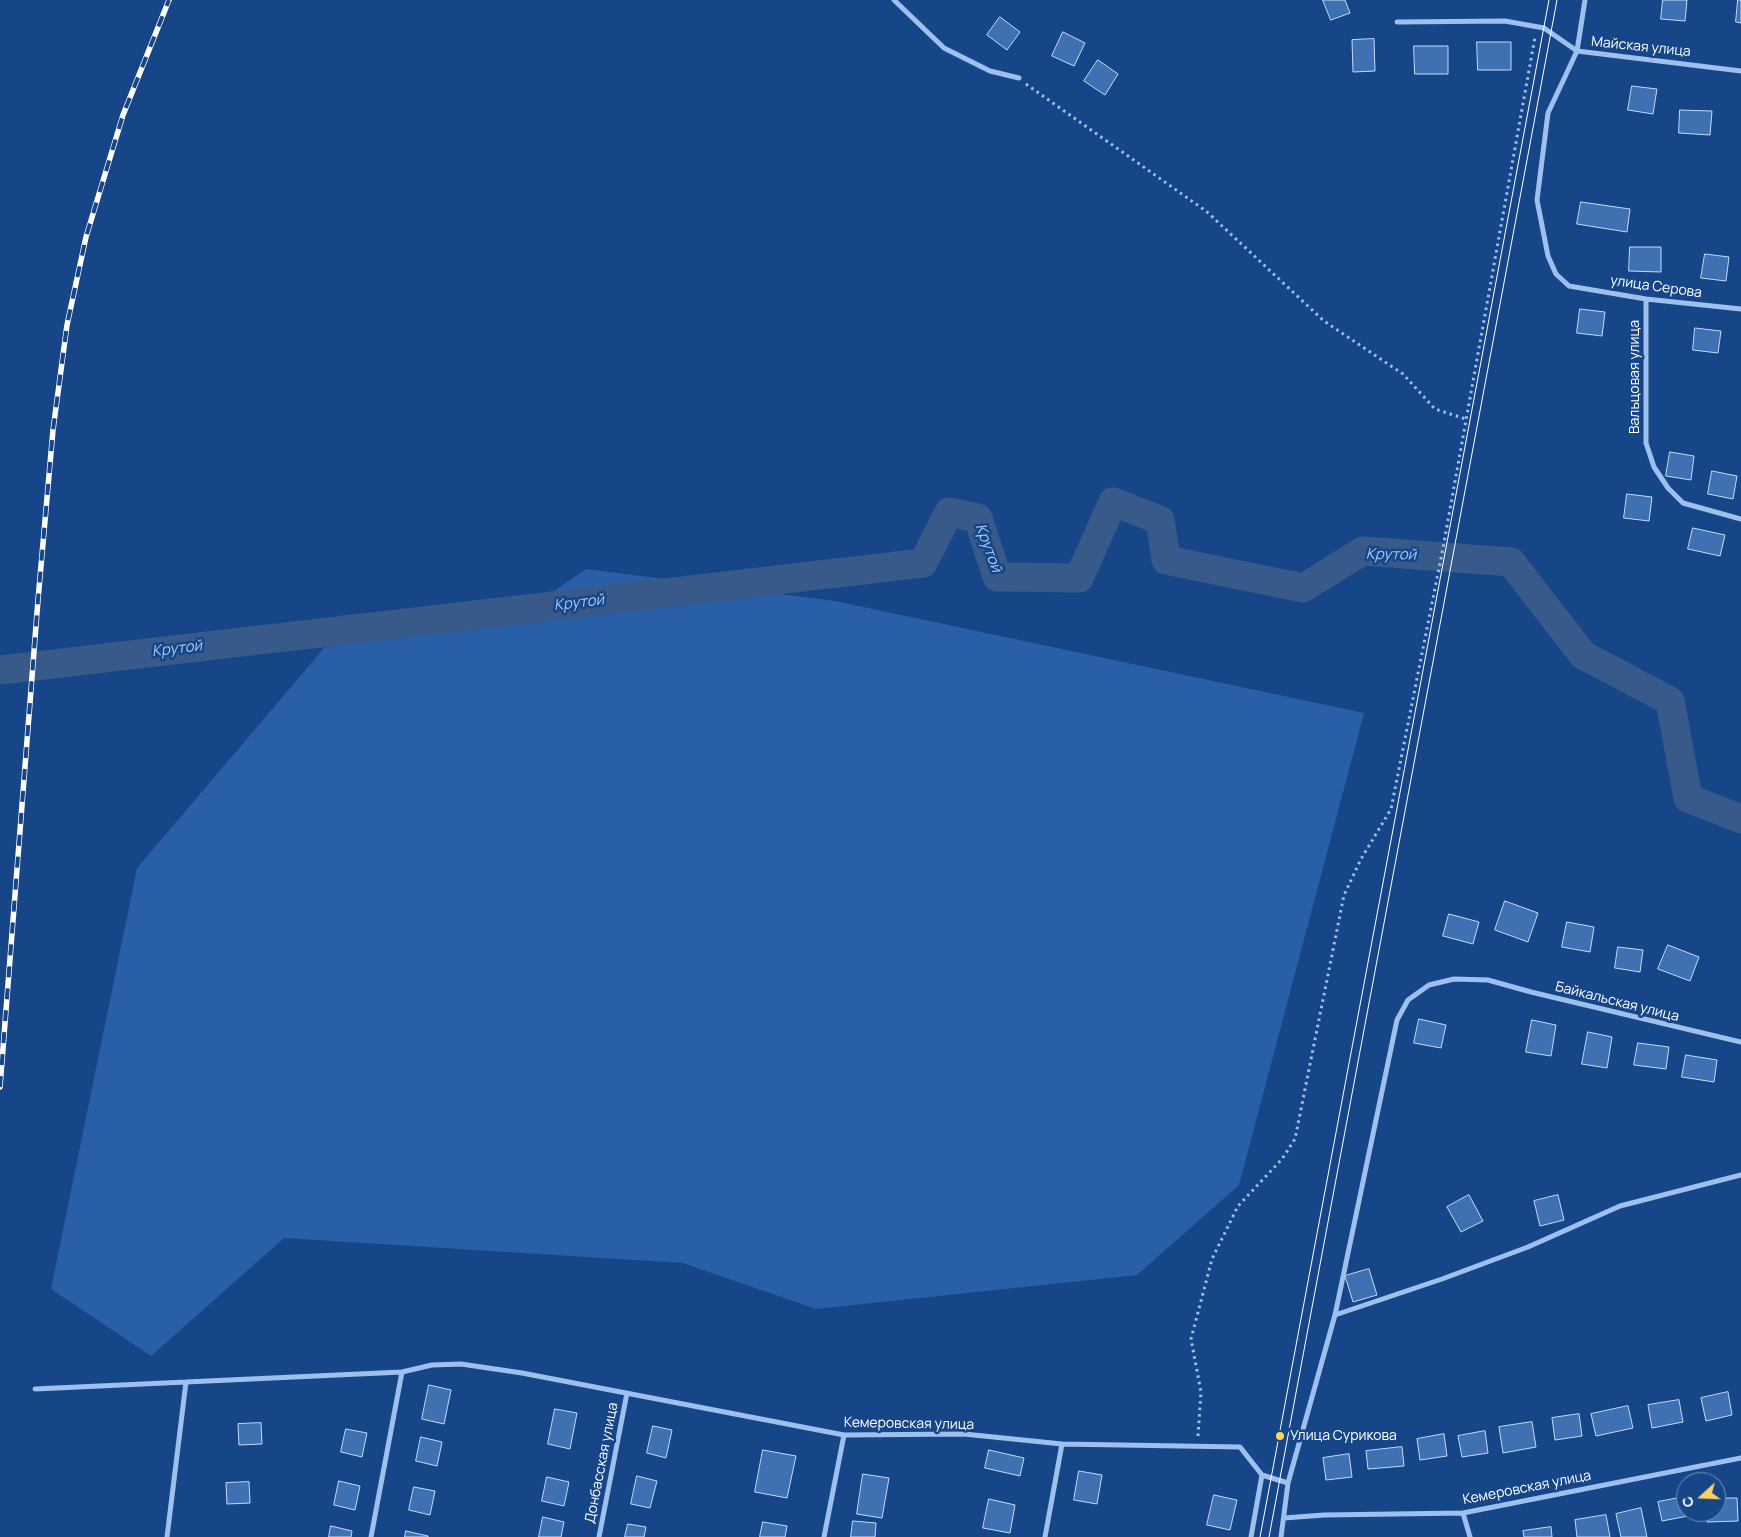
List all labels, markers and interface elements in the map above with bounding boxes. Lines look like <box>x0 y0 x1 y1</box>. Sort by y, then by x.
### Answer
street label: Майская улица <box>1590 33 1692 61</box>
street label: улица Серова <box>1609 272 1703 302</box>
street label: Вальцовая улица <box>1627 320 1643 434</box>
water label: Крутой <box>971 521 1005 575</box>
water label: Крутой <box>1366 546 1416 564</box>
water label: Крутой <box>553 591 605 615</box>
water label: Крутой <box>151 637 203 661</box>
street label: Байкальская улица <box>1553 978 1681 1026</box>
street label: Донбасская улица <box>582 1401 622 1525</box>
street label: Кемеровская улица <box>844 1414 974 1434</box>
place label: Улица Сурикова <box>1290 1428 1397 1444</box>
marker: Улица Сурикова <box>1274 1430 1286 1442</box>
street label: Кемеровская улица <box>1461 1467 1593 1509</box>
north arrow <box>1676 1472 1726 1522</box>
text: С <box>1677 1494 1698 1510</box>

